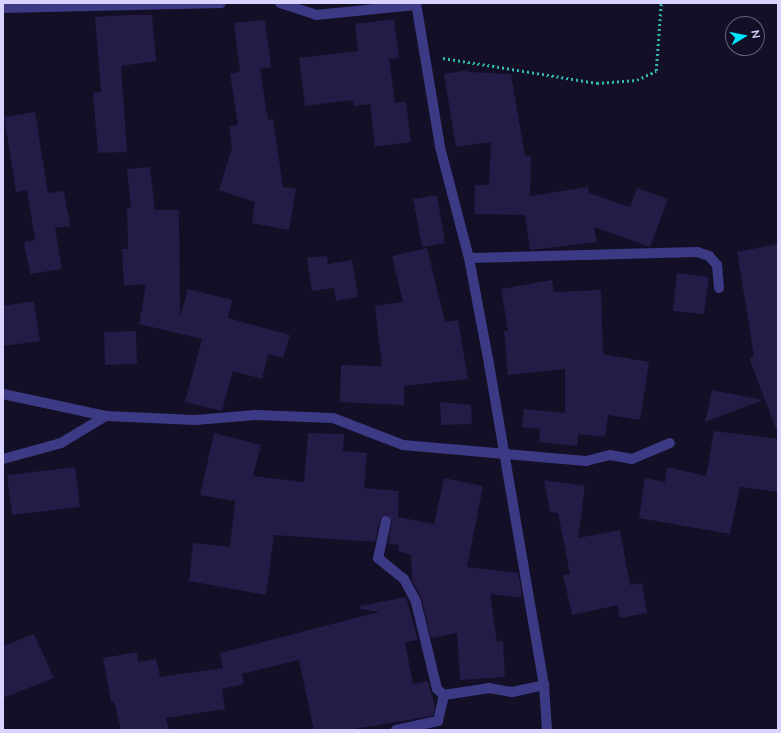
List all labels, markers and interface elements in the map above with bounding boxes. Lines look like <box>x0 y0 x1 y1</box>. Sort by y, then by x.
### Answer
north arrow <box>725 16 765 56</box>
text: N <box>748 29 763 39</box>

